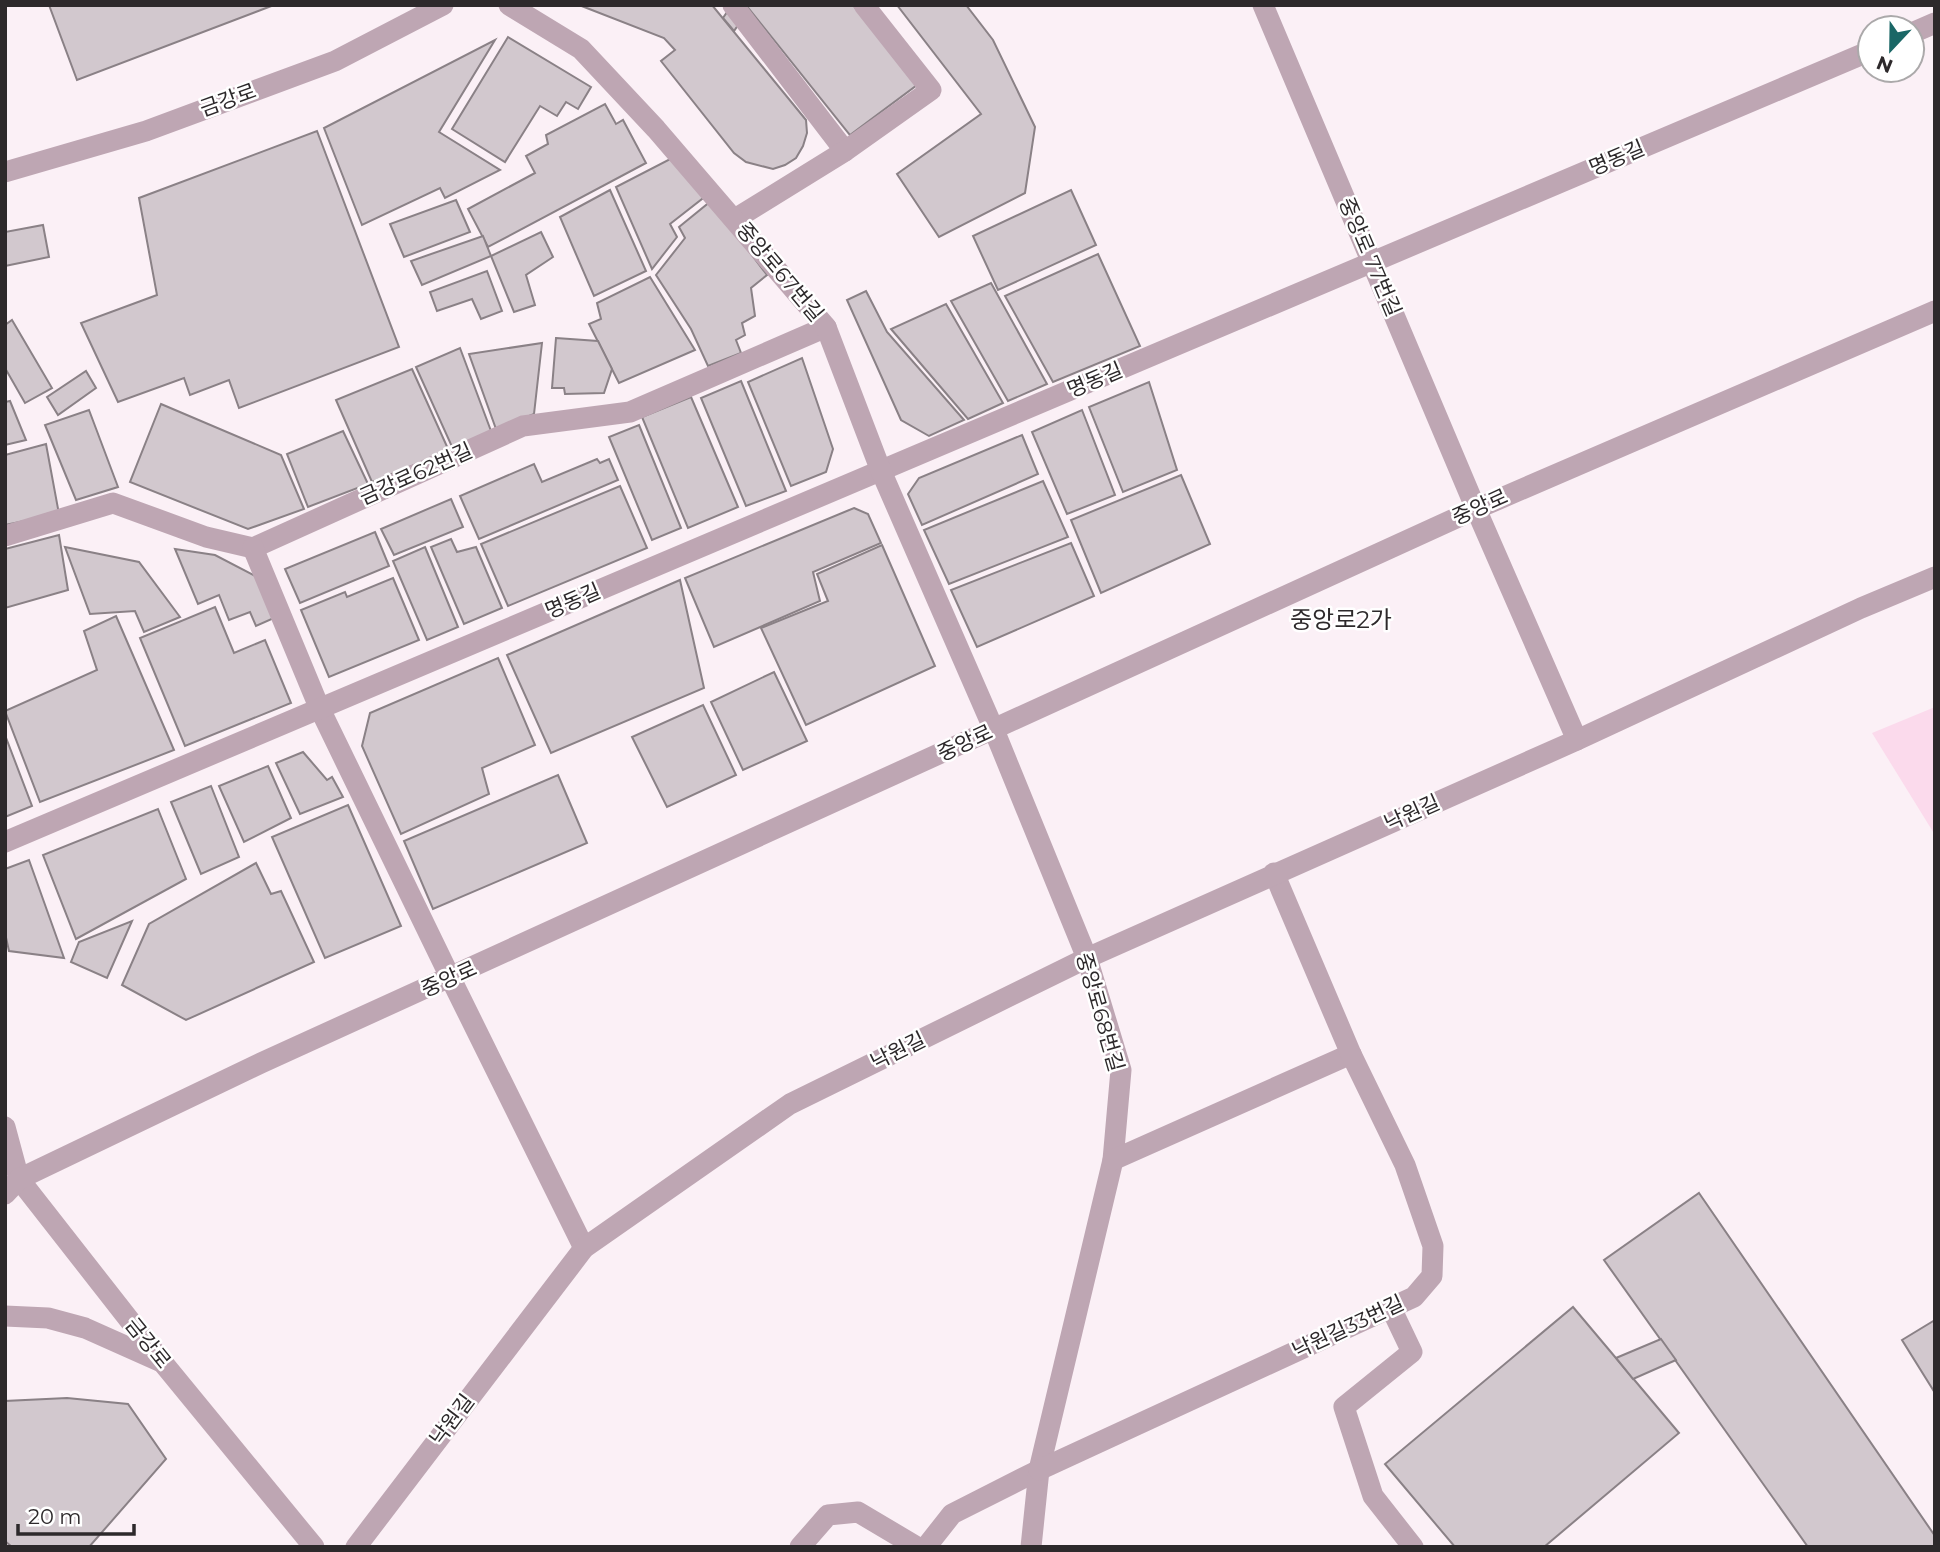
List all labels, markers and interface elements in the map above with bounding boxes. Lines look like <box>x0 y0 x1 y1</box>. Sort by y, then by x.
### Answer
north arrow <box>1856 14 1926 84</box>
text: N <box>1873 51 1896 78</box>
street label: 금강로 <box>196 78 259 121</box>
street label: 명동길 <box>1585 135 1648 180</box>
street label: 중앙로 77번길 <box>1334 194 1407 320</box>
street label: 중앙로67번길 <box>732 217 829 326</box>
street label: 명동길 <box>1063 357 1126 402</box>
street label: 금강로62번길 <box>355 437 476 510</box>
street label: 중앙로 <box>1448 483 1511 530</box>
street label: 명동길 <box>541 578 604 623</box>
district label: 중앙로2가 <box>1290 605 1392 634</box>
street label: 중앙로 <box>933 719 996 766</box>
street label: 낙원길 <box>1380 789 1443 836</box>
street label: 중앙로68번길 <box>1072 949 1129 1074</box>
street label: 중앙로 <box>417 955 480 1002</box>
street label: 낙원길 <box>866 1027 929 1074</box>
street label: 낙원길33번길 <box>1288 1290 1408 1363</box>
street label: 금강로 <box>120 1312 176 1373</box>
street label: 낙원길 <box>424 1389 479 1450</box>
scale bar <box>18 1492 133 1536</box>
text: 20 m <box>28 1504 82 1529</box>

